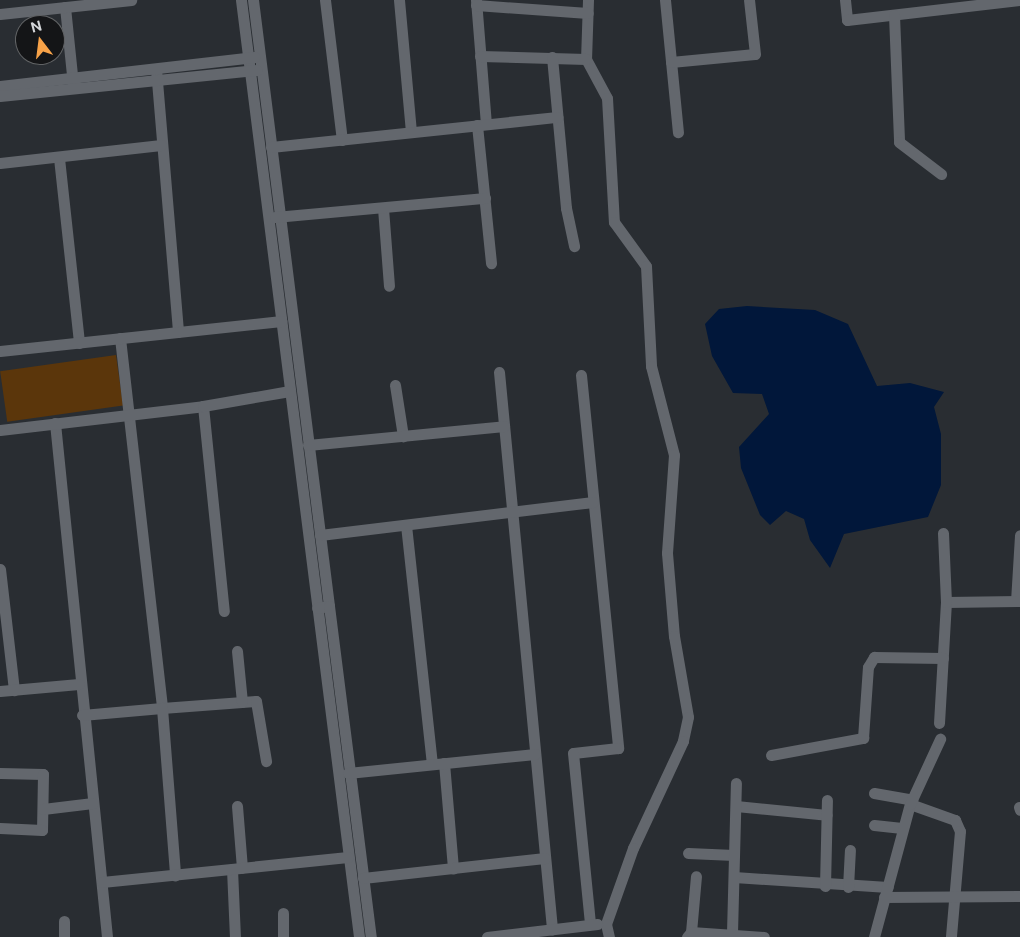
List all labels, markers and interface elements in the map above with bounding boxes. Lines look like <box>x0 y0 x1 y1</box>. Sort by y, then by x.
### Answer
north arrow <box>15 15 65 65</box>
text: N <box>29 17 44 36</box>

